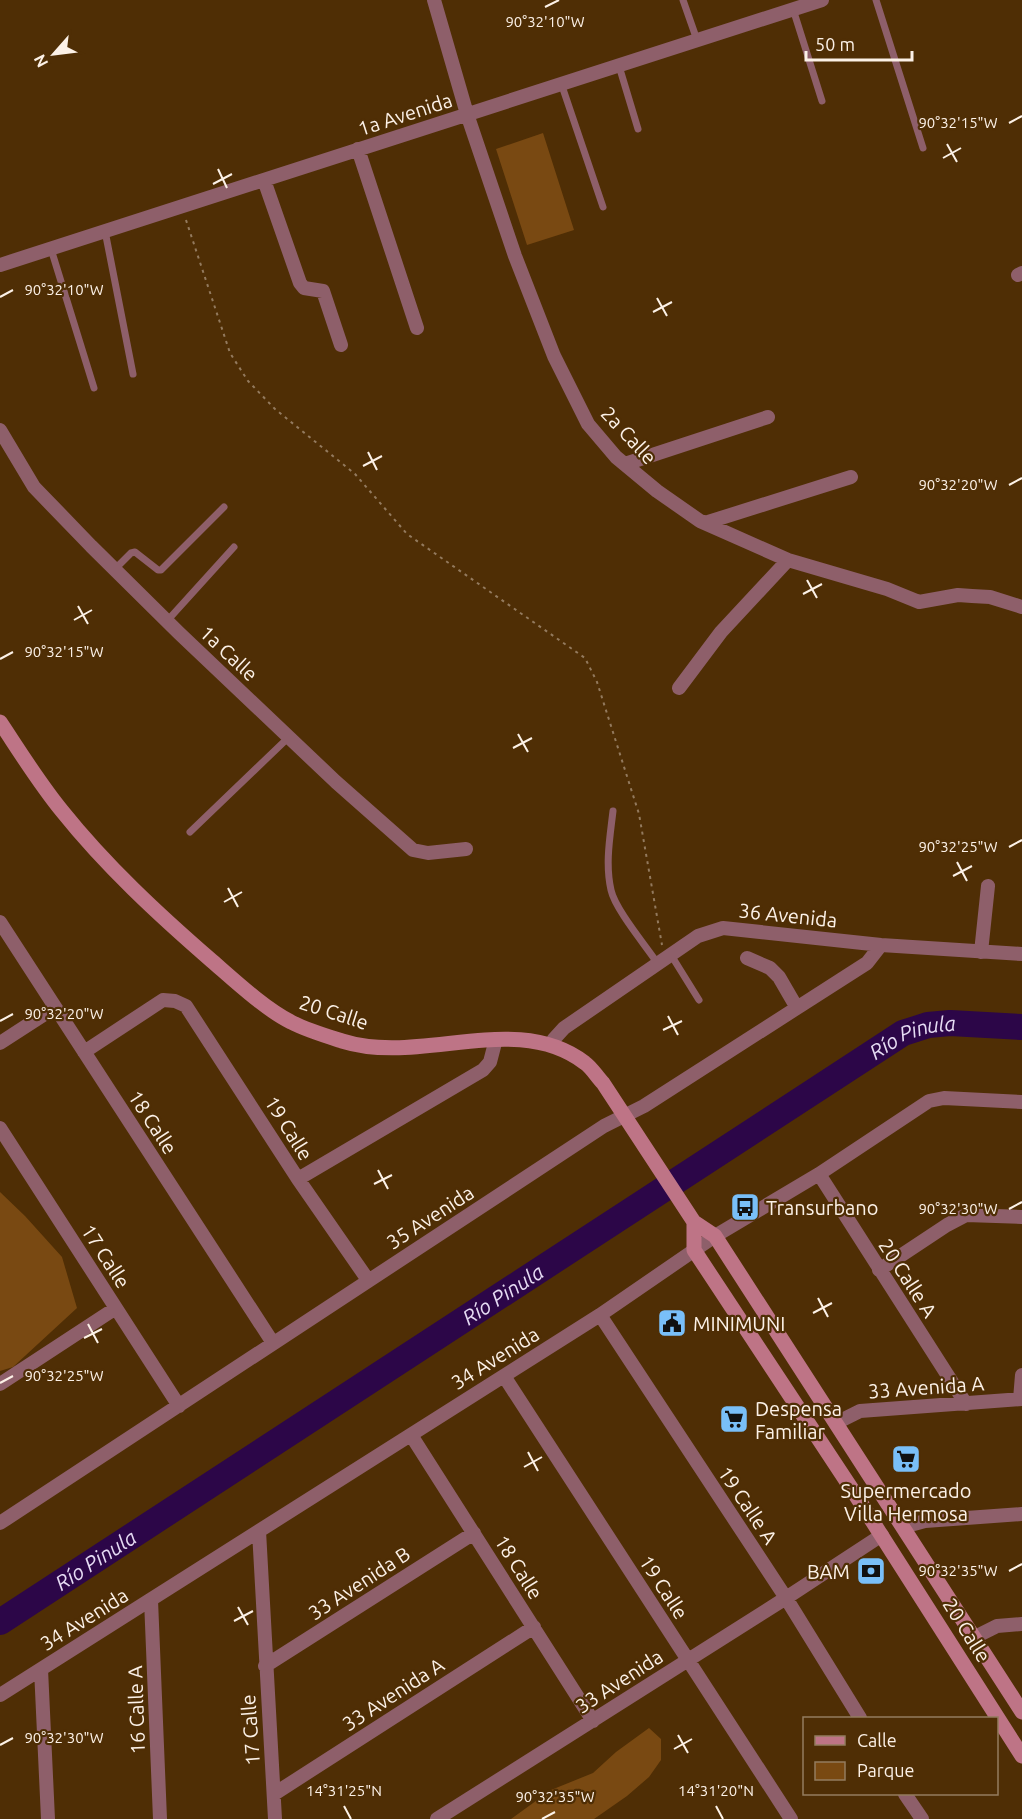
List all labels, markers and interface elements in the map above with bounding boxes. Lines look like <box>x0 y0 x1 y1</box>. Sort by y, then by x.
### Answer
text: 90°32'10"W <box>505 13 585 30</box>
north arrow <box>24 24 84 84</box>
scale bar <box>806 24 912 62</box>
text: 50 m <box>815 34 855 54</box>
text: N <box>30 52 52 71</box>
street label: 1a Avenida <box>355 88 455 140</box>
text: 90°32'15"W <box>918 114 998 131</box>
text: 90°32'10"W <box>24 281 104 298</box>
street label: 2a Calle <box>597 401 661 469</box>
text: 90°32'20"W <box>918 476 998 493</box>
street label: 1a Calle <box>195 621 263 685</box>
text: 90°32'15"W <box>24 643 104 660</box>
text: 90°32'25"W <box>918 838 998 855</box>
street label: 36 Avenida <box>738 898 838 932</box>
street label: 20 Calle <box>297 990 371 1034</box>
text: 90°32'20"W <box>24 1005 104 1022</box>
water label: Río Pinula <box>865 1011 957 1064</box>
street label: 18 Calle <box>124 1086 182 1158</box>
street label: 19 Calle <box>260 1092 318 1164</box>
street label: 35 Avenida <box>382 1180 478 1254</box>
bus stop icon: Transurbano <box>729 1191 761 1223</box>
place label: Transurbano <box>766 1196 878 1219</box>
text: 90°32'30"W <box>918 1200 998 1217</box>
street label: 17 Calle <box>77 1220 135 1292</box>
street label: 20 Calle A <box>874 1234 942 1322</box>
water label: Río Pinula <box>458 1259 548 1329</box>
public building icon: MINIMUNI <box>656 1307 688 1339</box>
place label: MINIMUNI <box>693 1312 785 1335</box>
street label: 34 Avenida <box>447 1322 543 1394</box>
text: 90°32'25"W <box>24 1367 104 1384</box>
street label: 33 Avenida A <box>867 1371 985 1403</box>
place label: Despensa Familiar <box>755 1397 842 1443</box>
supermarket icon: Despensa Familiar <box>718 1403 750 1435</box>
supermarket icon: Supermercado Villa Hermosa <box>890 1443 922 1475</box>
street label: 19 Calle A <box>714 1462 782 1548</box>
place label: Supermercado Villa Hermosa <box>841 1479 972 1525</box>
water label: Río Pinula <box>50 1525 141 1595</box>
street label: 18 Calle <box>490 1531 548 1603</box>
street label: 33 Avenida B <box>304 1542 414 1624</box>
street label: 19 Calle <box>635 1551 693 1623</box>
bank icon: BAM <box>855 1555 887 1587</box>
place label: BAM <box>807 1560 850 1583</box>
text: 90°32'35"W <box>918 1562 998 1579</box>
street label: 34 Avenida <box>36 1583 132 1655</box>
street label: 20 Calle <box>938 1594 996 1666</box>
street label: 33 Avenida <box>571 1644 667 1718</box>
street label: 33 Avenida A <box>338 1653 448 1735</box>
street label: 16 Calle A <box>123 1665 149 1755</box>
street label: 17 Calle <box>236 1694 264 1766</box>
legend <box>803 1717 998 1795</box>
text: 90°32'30"W <box>24 1729 104 1746</box>
text: Calle <box>857 1730 897 1750</box>
text: Parque <box>857 1760 914 1780</box>
text: 14°31'25"N <box>306 1782 382 1799</box>
text: 14°31'20"N <box>678 1782 754 1799</box>
text: 90°32'35"W <box>515 1788 595 1805</box>

